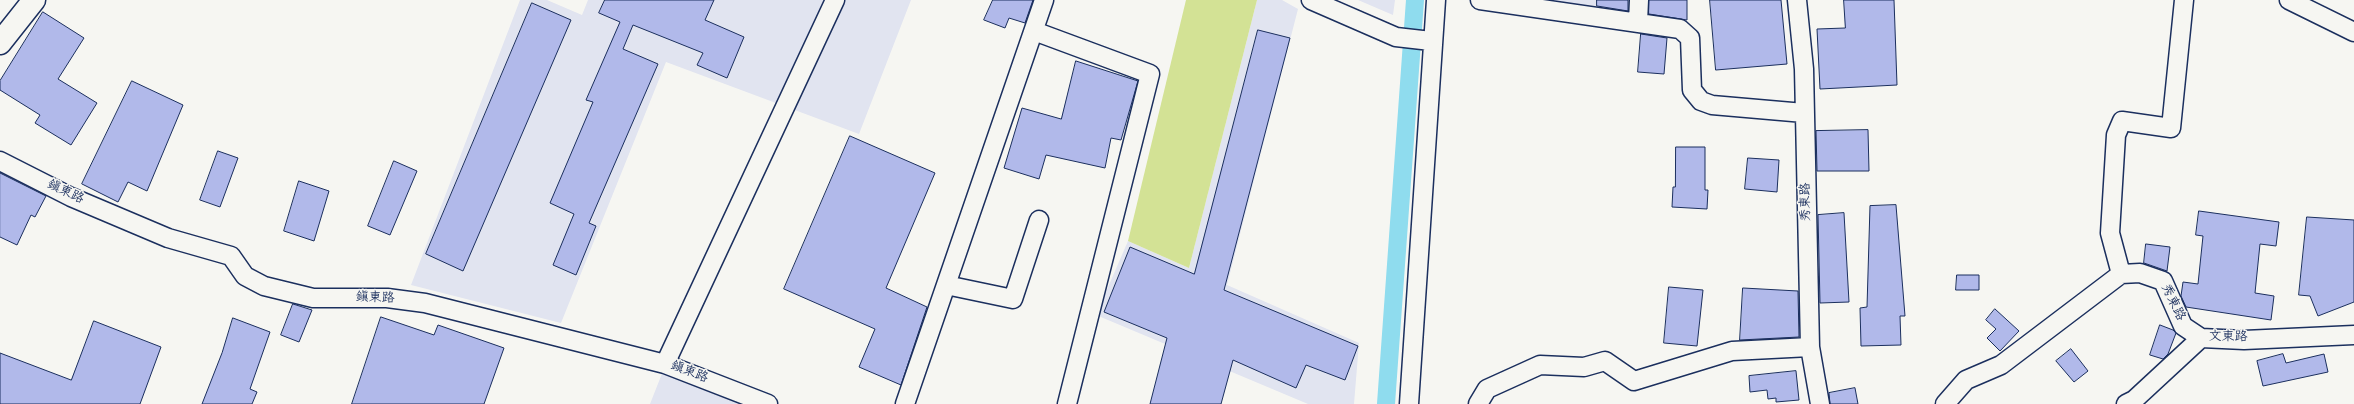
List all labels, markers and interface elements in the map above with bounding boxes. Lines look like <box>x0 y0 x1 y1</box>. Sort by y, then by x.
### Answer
street label: 鎮東路 <box>44 178 86 208</box>
street label: 秀東路 <box>1799 182 1815 222</box>
street label: 秀東路 <box>2156 282 2188 324</box>
street label: 鎮東路 <box>355 291 395 307</box>
street label: 文東路 <box>2208 330 2248 346</box>
street label: 鎮東路 <box>668 359 710 387</box>

